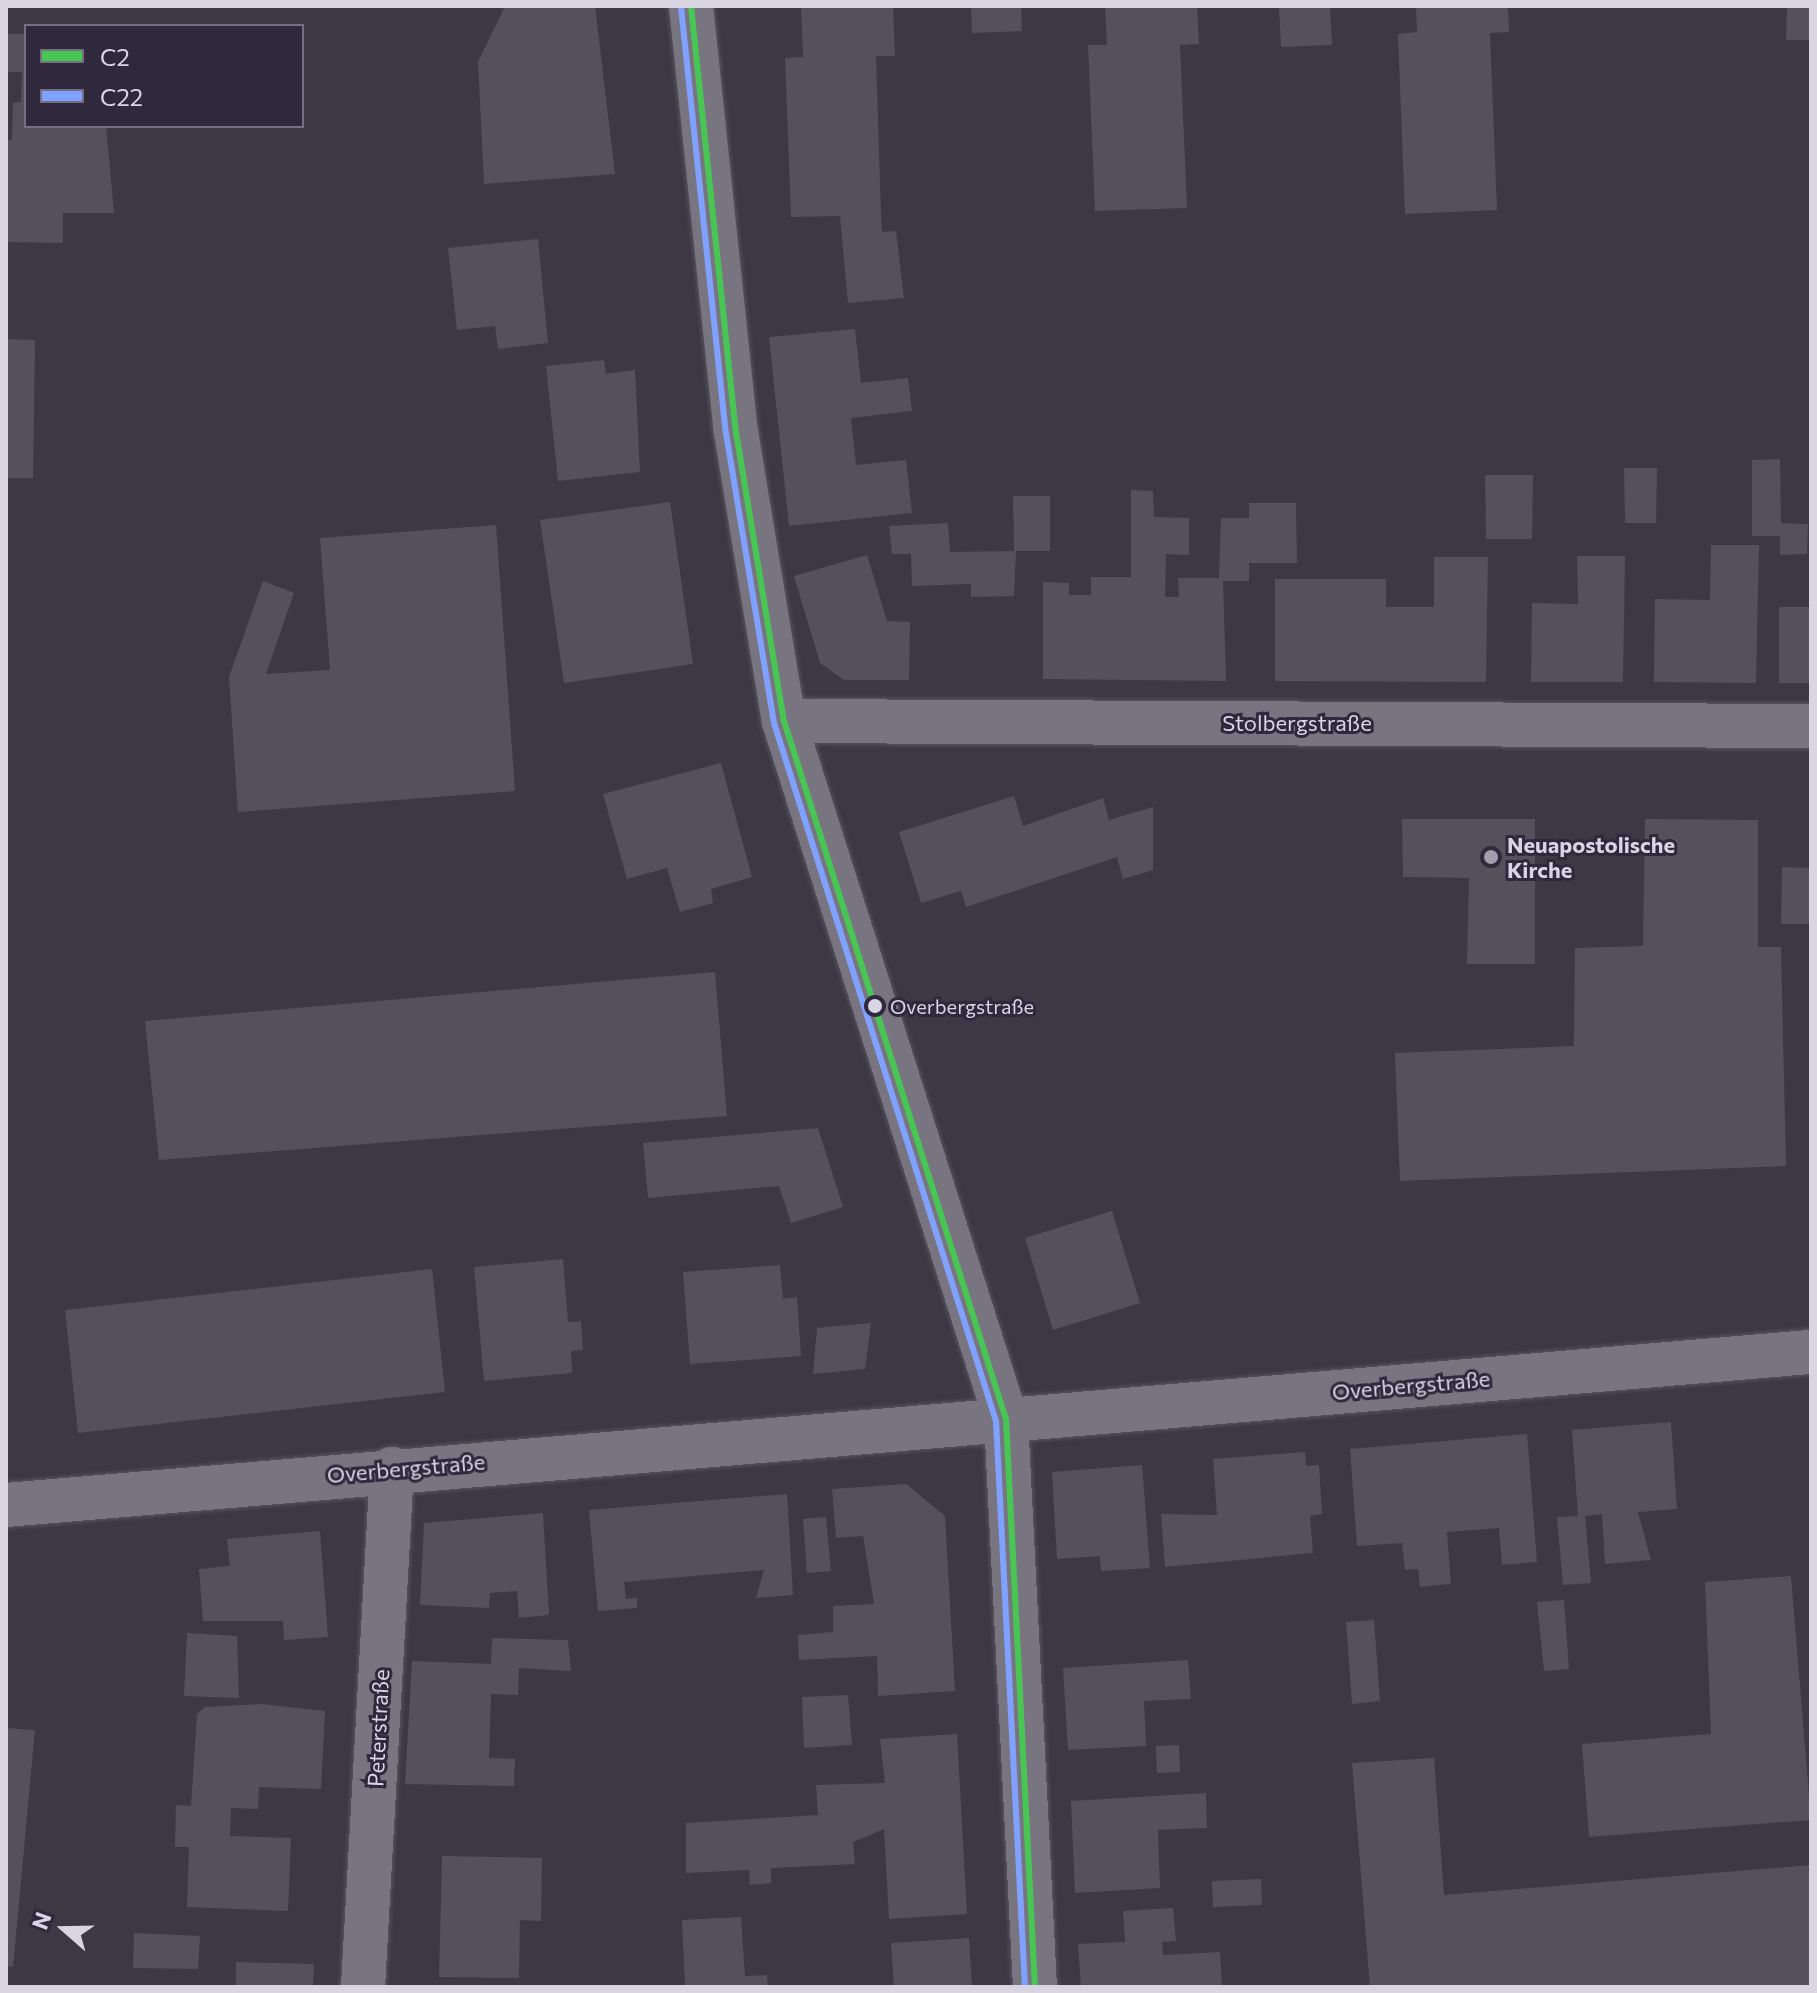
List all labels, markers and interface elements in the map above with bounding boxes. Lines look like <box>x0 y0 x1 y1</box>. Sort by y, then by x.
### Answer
legend <box>24 24 304 128</box>
text: C2 <box>100 42 130 71</box>
text: C22 <box>100 82 143 111</box>
street label: Stolbergstraße <box>1222 710 1372 736</box>
place label: Neuapostolische Kirche <box>1507 831 1675 882</box>
marker: Neuapostolische Kirche <box>1482 848 1500 866</box>
place label: Overbergstraße <box>890 994 1034 1018</box>
marker: Overbergstraße <box>867 998 883 1014</box>
street label: Overbergstraße <box>1331 1365 1491 1405</box>
street label: Overbergstraße <box>326 1448 486 1488</box>
street label: Peterstraße <box>362 1669 394 1787</box>
north arrow <box>24 1889 104 1969</box>
text: N <box>25 1908 56 1933</box>

